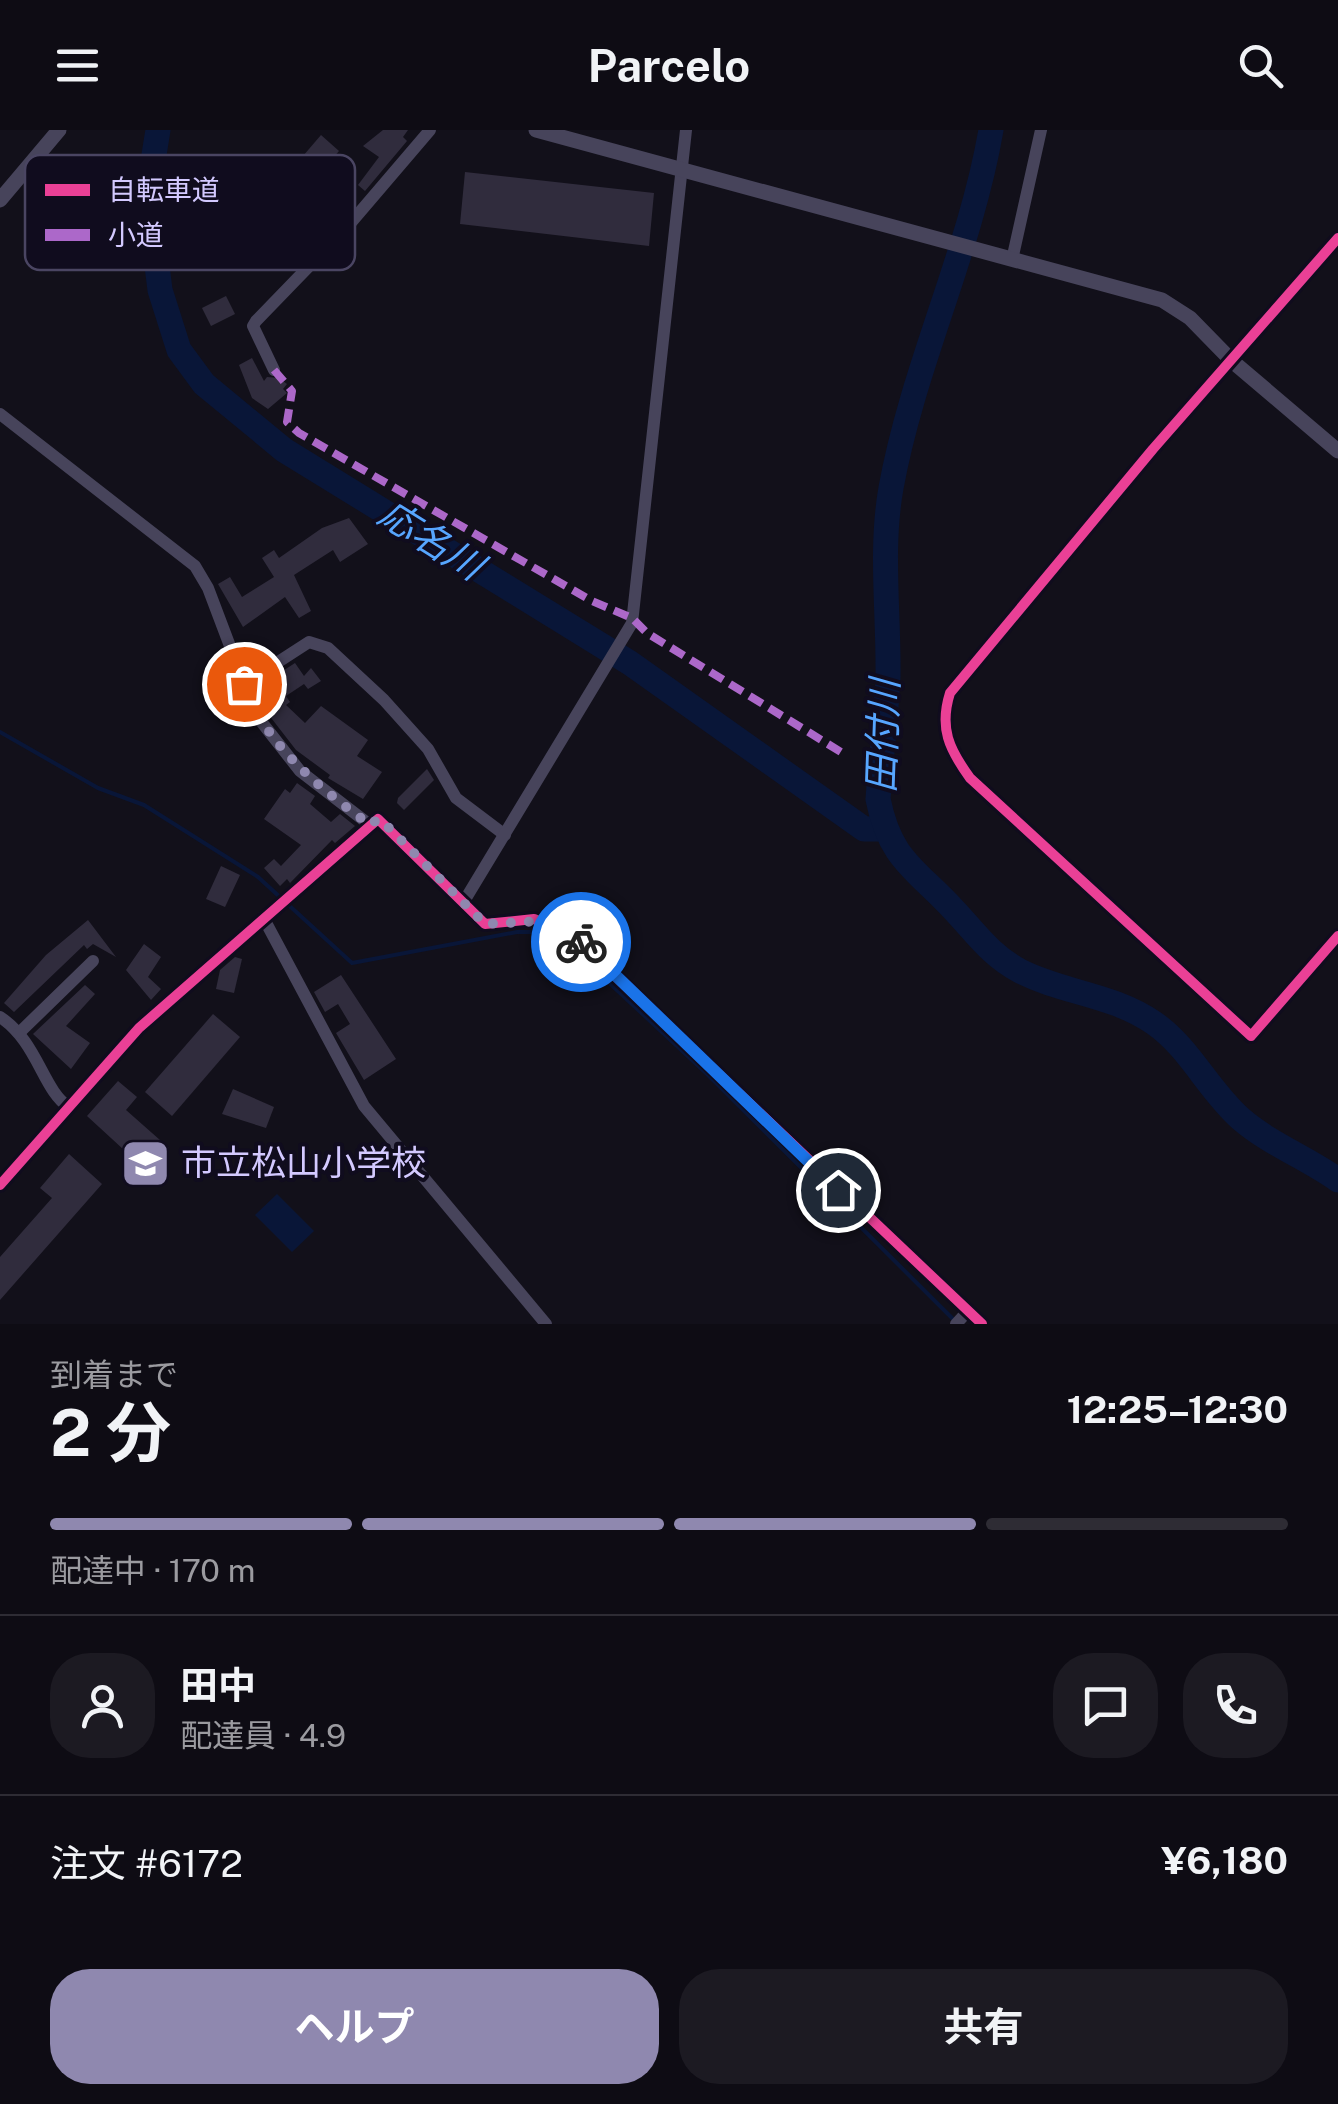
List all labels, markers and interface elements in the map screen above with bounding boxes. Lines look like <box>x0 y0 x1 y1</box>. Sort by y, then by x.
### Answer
icon: menu <box>50 38 105 93</box>
icon: search <box>1233 38 1288 93</box>
text: Parcelo <box>588 39 750 92</box>
legend <box>25 155 355 270</box>
text: 自転車道 <box>108 173 220 206</box>
text: 小道 <box>108 218 164 251</box>
water label: 応名川 <box>371 490 495 591</box>
pin <box>202 642 287 727</box>
icon: bag <box>217 657 272 712</box>
water label: 田付川 <box>858 674 907 794</box>
courier <box>531 892 631 992</box>
icon: bike <box>554 915 609 970</box>
school or university icon: 市立松山小学校 <box>120 1137 172 1189</box>
place label: 市立松山小学校 <box>181 1142 426 1183</box>
pin <box>796 1148 881 1233</box>
icon: home <box>811 1163 866 1218</box>
text: 到着まで <box>50 1356 178 1393</box>
text: 12:25–12:30 <box>1067 1387 1288 1432</box>
text: 2 分 <box>50 1394 171 1471</box>
text: 配達中 · 170 m <box>50 1552 255 1589</box>
button: person <box>50 1653 155 1758</box>
button: chat <box>1053 1653 1158 1758</box>
button: phone <box>1183 1653 1288 1758</box>
text: 田中 <box>180 1663 256 1708</box>
text: 配達員 · 4.9 <box>180 1717 346 1754</box>
text: ¥6,180 <box>1161 1838 1288 1883</box>
text: 注文 #6172 <box>50 1841 243 1886</box>
button: ヘルプ <box>50 1969 659 2084</box>
button: 共有 <box>679 1969 1288 2084</box>

